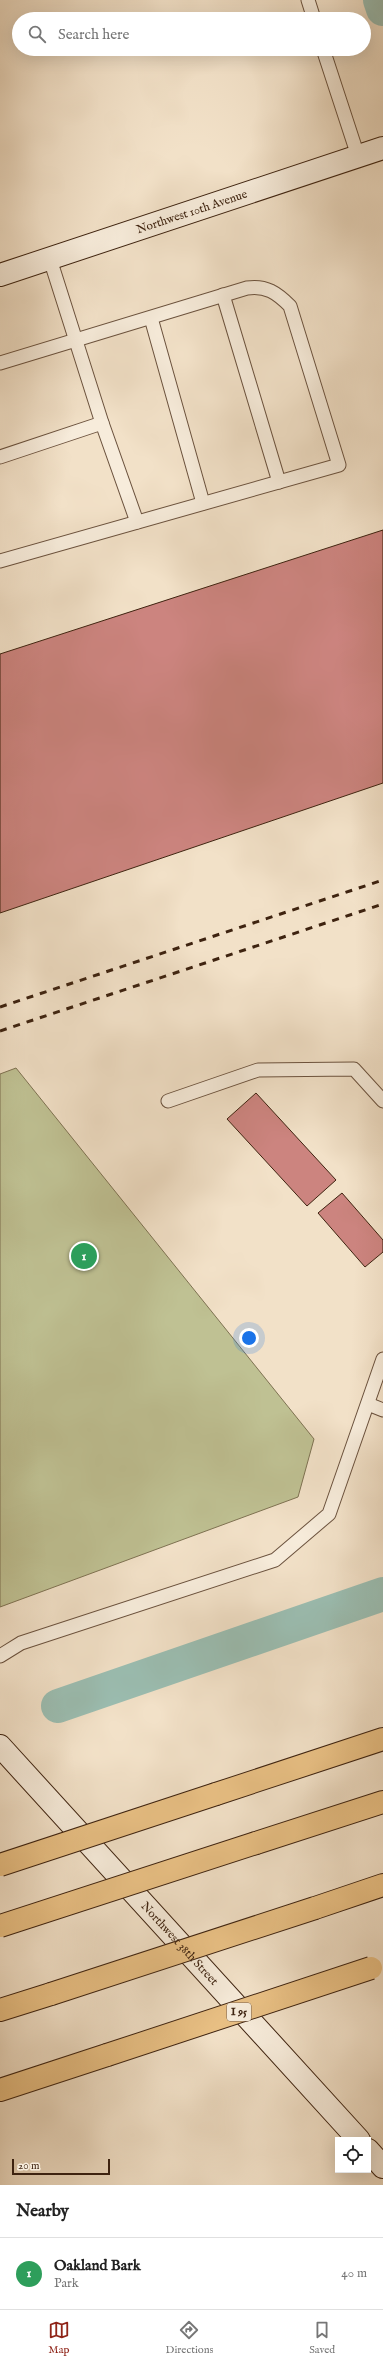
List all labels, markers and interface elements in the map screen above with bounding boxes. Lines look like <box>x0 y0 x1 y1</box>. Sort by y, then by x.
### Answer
search box <box>12 12 371 56</box>
icon: search <box>26 23 48 45</box>
text: Search here <box>58 25 129 44</box>
street label: Northwest 10th Avenue <box>134 186 249 237</box>
pin: 1 <box>71 1241 97 1271</box>
your location <box>239 1328 259 1348</box>
street label: Northwest 38th Street <box>138 1898 222 1988</box>
road number: I 95 <box>227 2003 251 2021</box>
map controls <box>335 2137 371 2173</box>
button: locate <box>335 2137 371 2173</box>
scale bar <box>12 2157 110 2176</box>
text: 20 m <box>18 2159 39 2173</box>
text: Nearby <box>16 2201 69 2222</box>
text: Oakland Bark <box>54 2256 141 2275</box>
text: 1 <box>27 2265 31 2282</box>
text: 40 m <box>341 2265 367 2282</box>
text: Park <box>54 2275 79 2292</box>
tab: Map <box>48 2319 70 2357</box>
tab: Directions <box>166 2319 213 2357</box>
tab: Saved <box>309 2319 335 2357</box>

